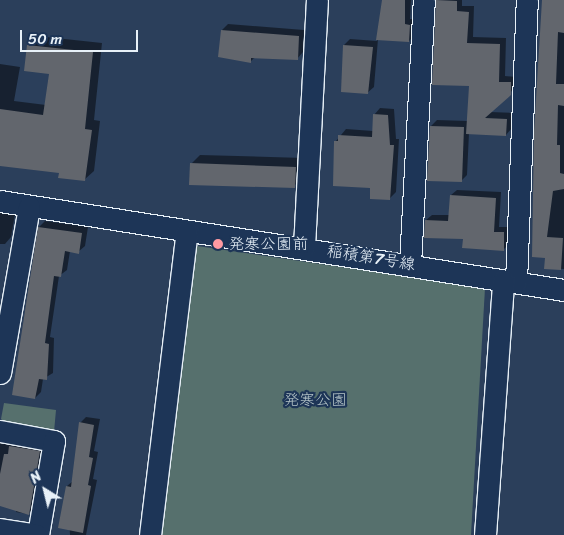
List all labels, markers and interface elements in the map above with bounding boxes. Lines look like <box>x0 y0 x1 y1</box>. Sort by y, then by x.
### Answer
scale bar <box>22 20 140 52</box>
text: 50 m <box>28 26 62 52</box>
place label: 発寒公園前 <box>228 234 308 254</box>
marker: 発寒公園前 <box>212 238 224 250</box>
street label: 稲積第7号線 <box>325 242 417 274</box>
park label: 発寒公園 <box>283 390 347 410</box>
north arrow <box>20 465 70 515</box>
text: N <box>25 465 47 490</box>

